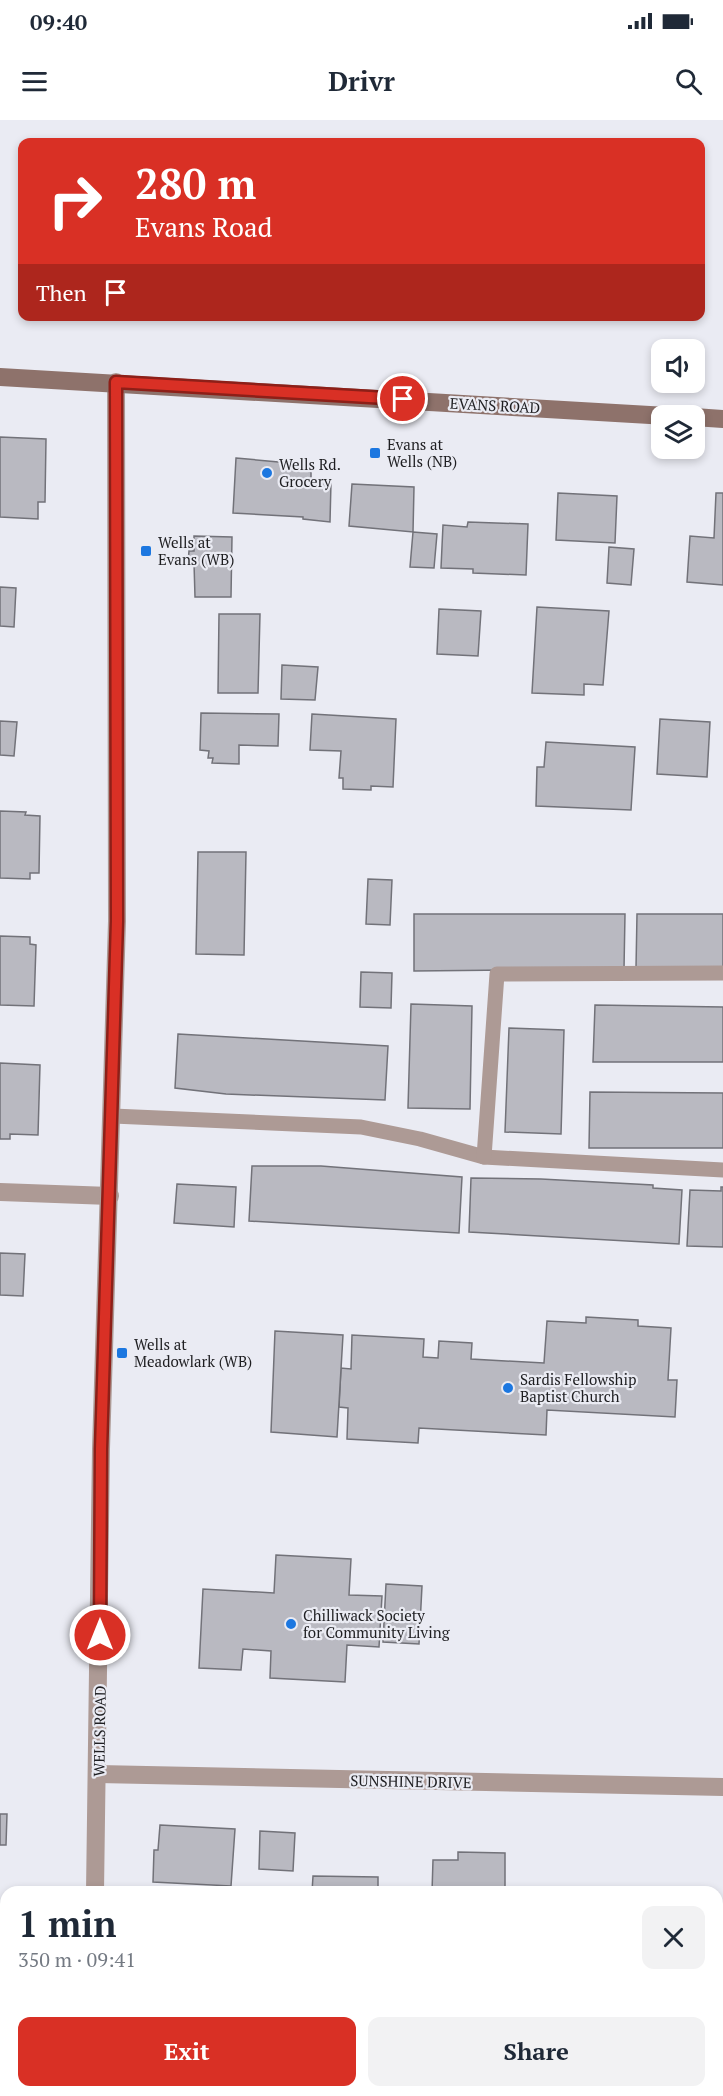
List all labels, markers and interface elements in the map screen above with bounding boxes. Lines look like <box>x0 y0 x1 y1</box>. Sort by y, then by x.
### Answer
text: 09:40 <box>30 7 87 36</box>
text: Drivr <box>328 63 395 99</box>
icon: menu <box>18 65 51 98</box>
icon: search <box>672 65 705 98</box>
text: 280 m <box>135 155 256 211</box>
icon: right <box>36 162 114 240</box>
text: Evans Road <box>135 209 273 245</box>
icon: arrive <box>99 276 132 309</box>
text: Then <box>36 278 87 307</box>
map controls <box>651 339 705 459</box>
button: sound <box>651 339 705 393</box>
pin <box>377 373 428 424</box>
icon: arrive <box>386 382 419 415</box>
street label: EVANS ROAD <box>449 393 541 417</box>
button: layers <box>651 405 705 459</box>
place label: Evans at Wells (NB) <box>387 434 457 471</box>
marker: Evans at Wells (NB) <box>368 446 382 460</box>
place label: Wells Rd. Grocery <box>279 454 341 491</box>
marker: Wells Rd. Grocery <box>260 466 274 480</box>
place label: Wells at Evans (WB) <box>158 532 235 569</box>
marker: Wells at Evans (WB) <box>139 544 153 558</box>
place label: Wells at Meadowlark (WB) <box>134 1334 252 1371</box>
marker: Wells at Meadowlark (WB) <box>115 1346 129 1360</box>
place label: Sardis Fellowship Baptist Church <box>520 1369 636 1406</box>
marker: Sardis Fellowship Baptist Church <box>501 1381 515 1395</box>
position arrow <box>68 1603 132 1667</box>
place label: Chilliwack Society for Community Living <box>303 1605 451 1642</box>
marker: Chilliwack Society for Community Living <box>284 1617 298 1631</box>
street label: WELLS ROAD <box>88 1685 110 1777</box>
street label: SUNSHINE DRIVE <box>350 1770 472 1792</box>
text: 1 min <box>18 1900 116 1947</box>
button: close <box>642 1906 705 1969</box>
text: 350 m · 09:41 <box>18 1946 136 1973</box>
button: Exit <box>18 2017 356 2086</box>
button: Share <box>368 2017 705 2086</box>

